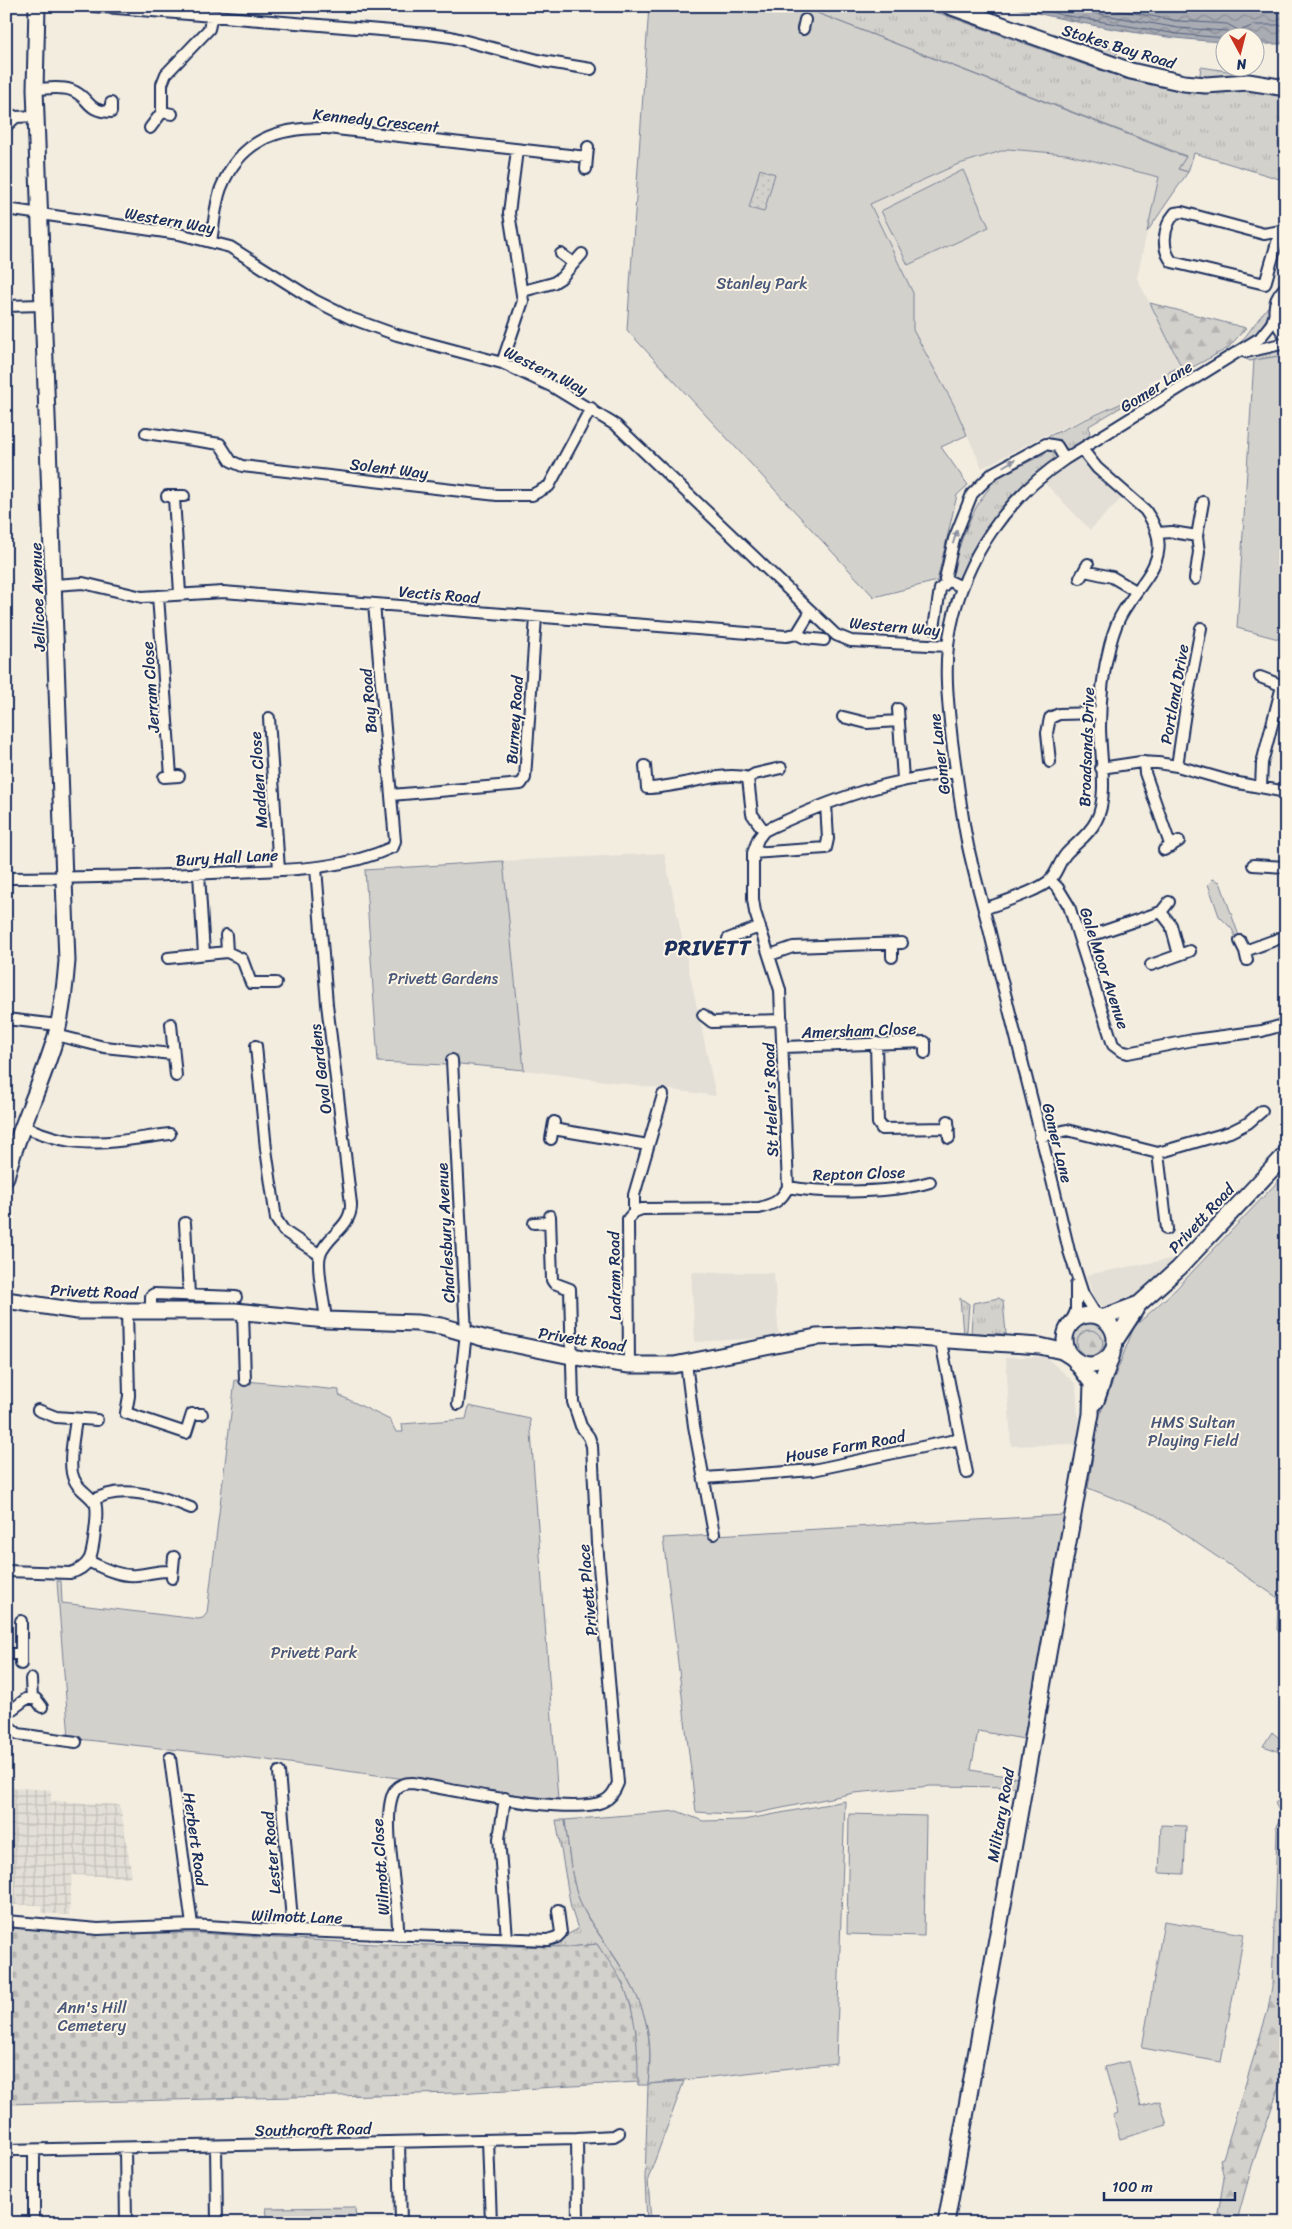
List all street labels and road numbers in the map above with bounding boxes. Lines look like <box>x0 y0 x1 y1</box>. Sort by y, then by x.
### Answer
street label: Stokes Bay Road <box>1058 15 1181 78</box>
street label: Kennedy Crescent <box>312 99 441 142</box>
street label: Western Way <box>123 198 218 243</box>
street label: Western Way <box>498 337 594 404</box>
street label: Gomer Lane <box>1114 352 1199 420</box>
street label: Solent Way <box>348 449 431 488</box>
street label: Jellicoe Avenue <box>21 542 54 653</box>
street label: Vectis Road <box>398 577 482 613</box>
street label: Western Way <box>848 608 942 645</box>
street label: Jerram Close <box>133 640 168 735</box>
street label: Portland Drive <box>1151 642 1198 747</box>
street label: Bay Road <box>351 666 386 735</box>
street label: Burney Road <box>497 673 532 765</box>
street label: Broadsands Drive <box>1070 687 1103 807</box>
street label: Gomer Lane <box>920 712 959 796</box>
street label: Madden Close <box>241 731 276 829</box>
street label: Bury Hall Lane <box>175 840 279 875</box>
street label: Gale Moor Avenue <box>1071 903 1138 1033</box>
street label: Amersham Close <box>800 1014 917 1047</box>
street label: Oval Gardens <box>301 1022 340 1116</box>
street label: St Helen's Road <box>754 1041 787 1157</box>
street label: Gomer Lane <box>1034 1100 1081 1186</box>
street label: Repton Close <box>812 1157 906 1190</box>
street label: Charlesbury Avenue <box>427 1162 464 1304</box>
street label: Privett Road <box>1161 1175 1243 1260</box>
street label: Ladram Road <box>599 1230 630 1321</box>
street label: Privett Road <box>50 1275 140 1308</box>
street label: Privett Road <box>536 1318 629 1361</box>
street label: House Farm Road <box>783 1421 909 1471</box>
street label: Privett Place <box>569 1543 606 1637</box>
street label: Military Road <box>978 1764 1023 1864</box>
street label: Herbert Road <box>175 1790 217 1890</box>
street label: Lester Road <box>253 1809 290 1896</box>
street label: Wilmott Close <box>363 1817 398 1916</box>
street label: Wilmott Lane <box>251 1900 343 1933</box>
street label: Southcroft Road <box>254 2114 373 2145</box>

